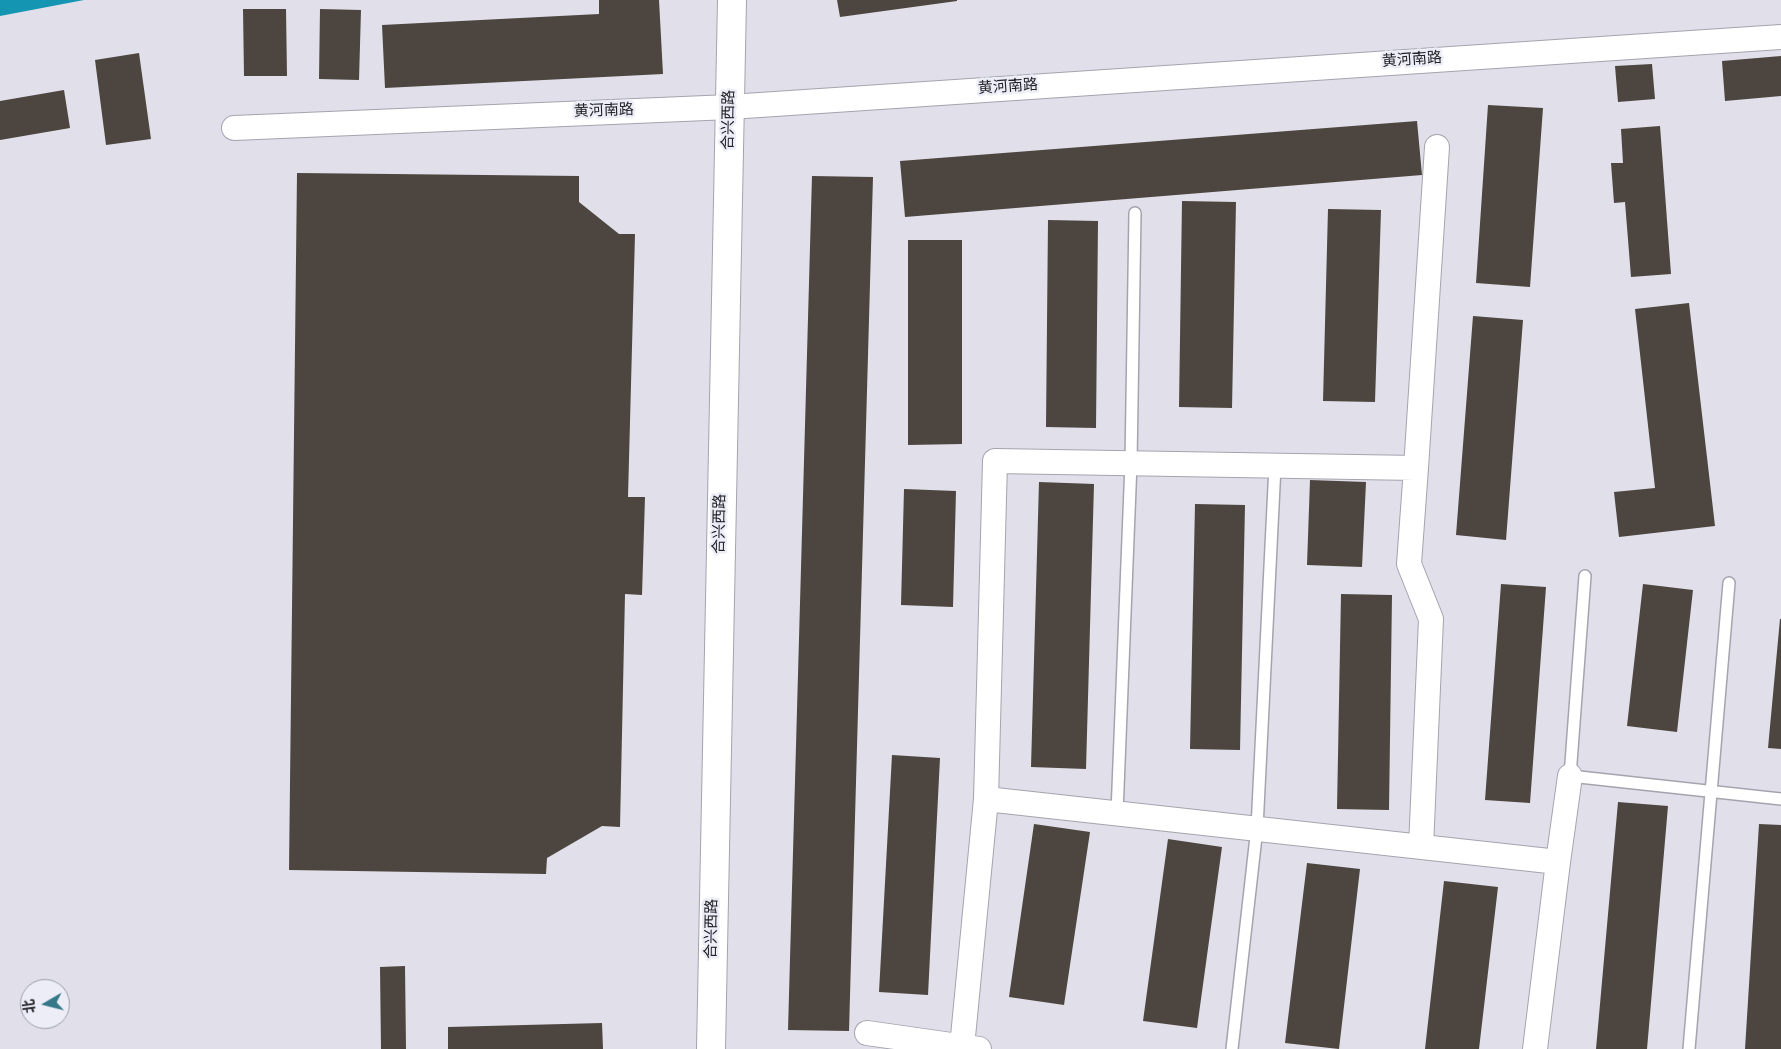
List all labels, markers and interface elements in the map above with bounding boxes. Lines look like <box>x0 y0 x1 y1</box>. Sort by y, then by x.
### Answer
street label: 黄河南路 <box>1381 50 1443 72</box>
street label: 黄河南路 <box>977 77 1039 99</box>
street label: 合兴西路 <box>720 90 740 150</box>
street label: 黄河南路 <box>574 102 634 122</box>
street label: 合兴西路 <box>711 494 731 554</box>
street label: 合兴西路 <box>703 899 723 959</box>
north arrow <box>20 979 70 1029</box>
text: 北 <box>21 998 40 1014</box>

